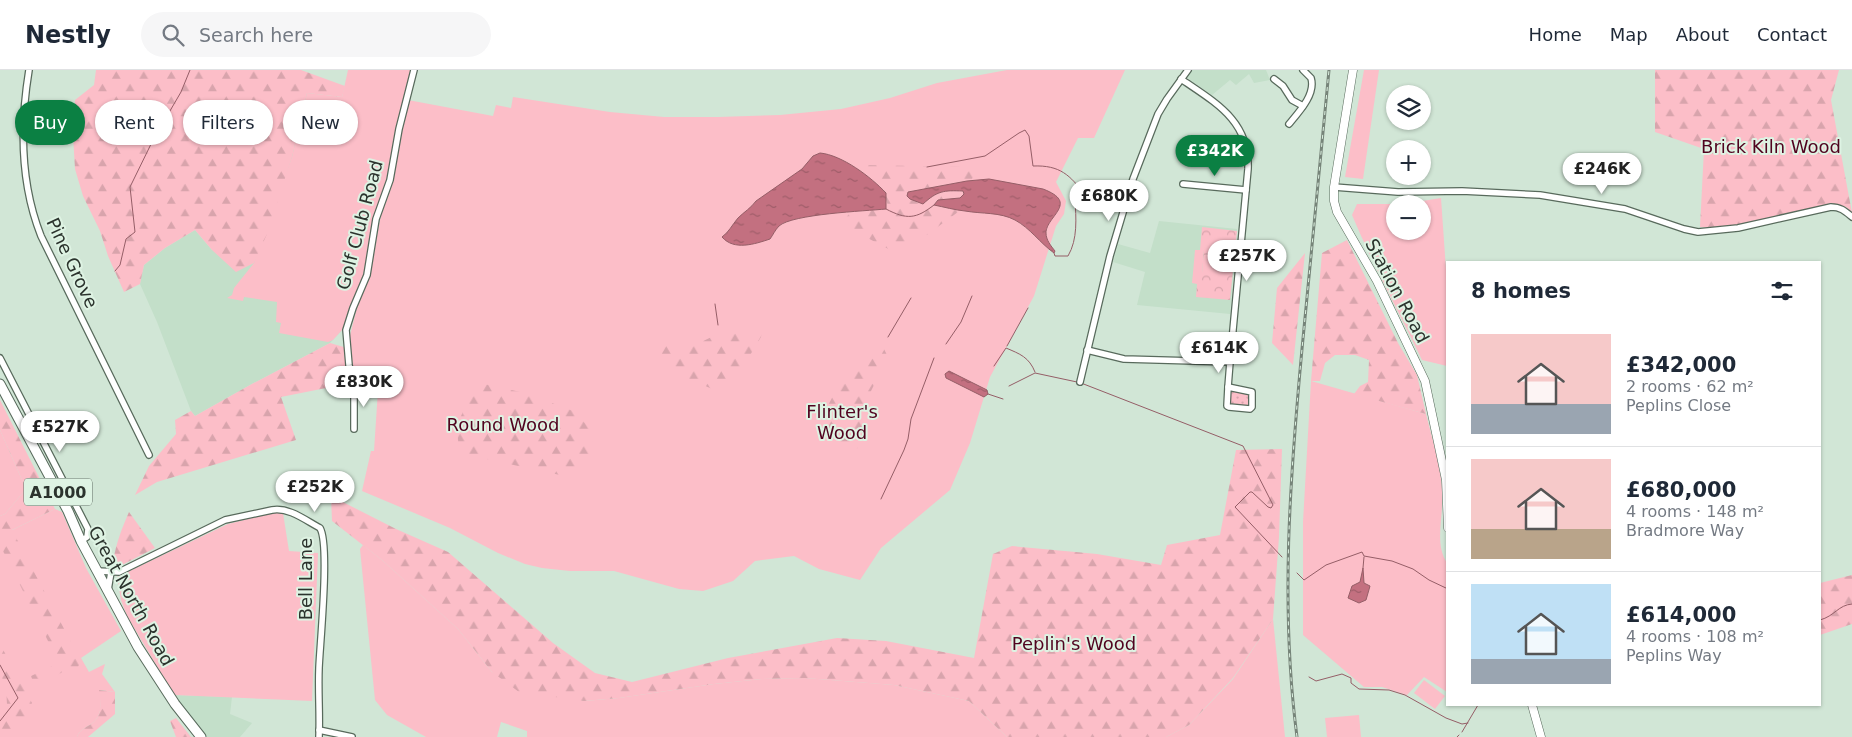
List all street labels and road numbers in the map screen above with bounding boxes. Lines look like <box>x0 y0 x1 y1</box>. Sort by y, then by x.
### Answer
street label: Golf Club Road <box>332 158 387 292</box>
street label: Pine Grove <box>42 214 103 311</box>
street label: Station Road <box>1361 235 1434 346</box>
road number: A1000 <box>24 478 92 506</box>
street label: Great North Road <box>84 522 179 670</box>
street label: Bell Lane <box>295 538 316 620</box>

